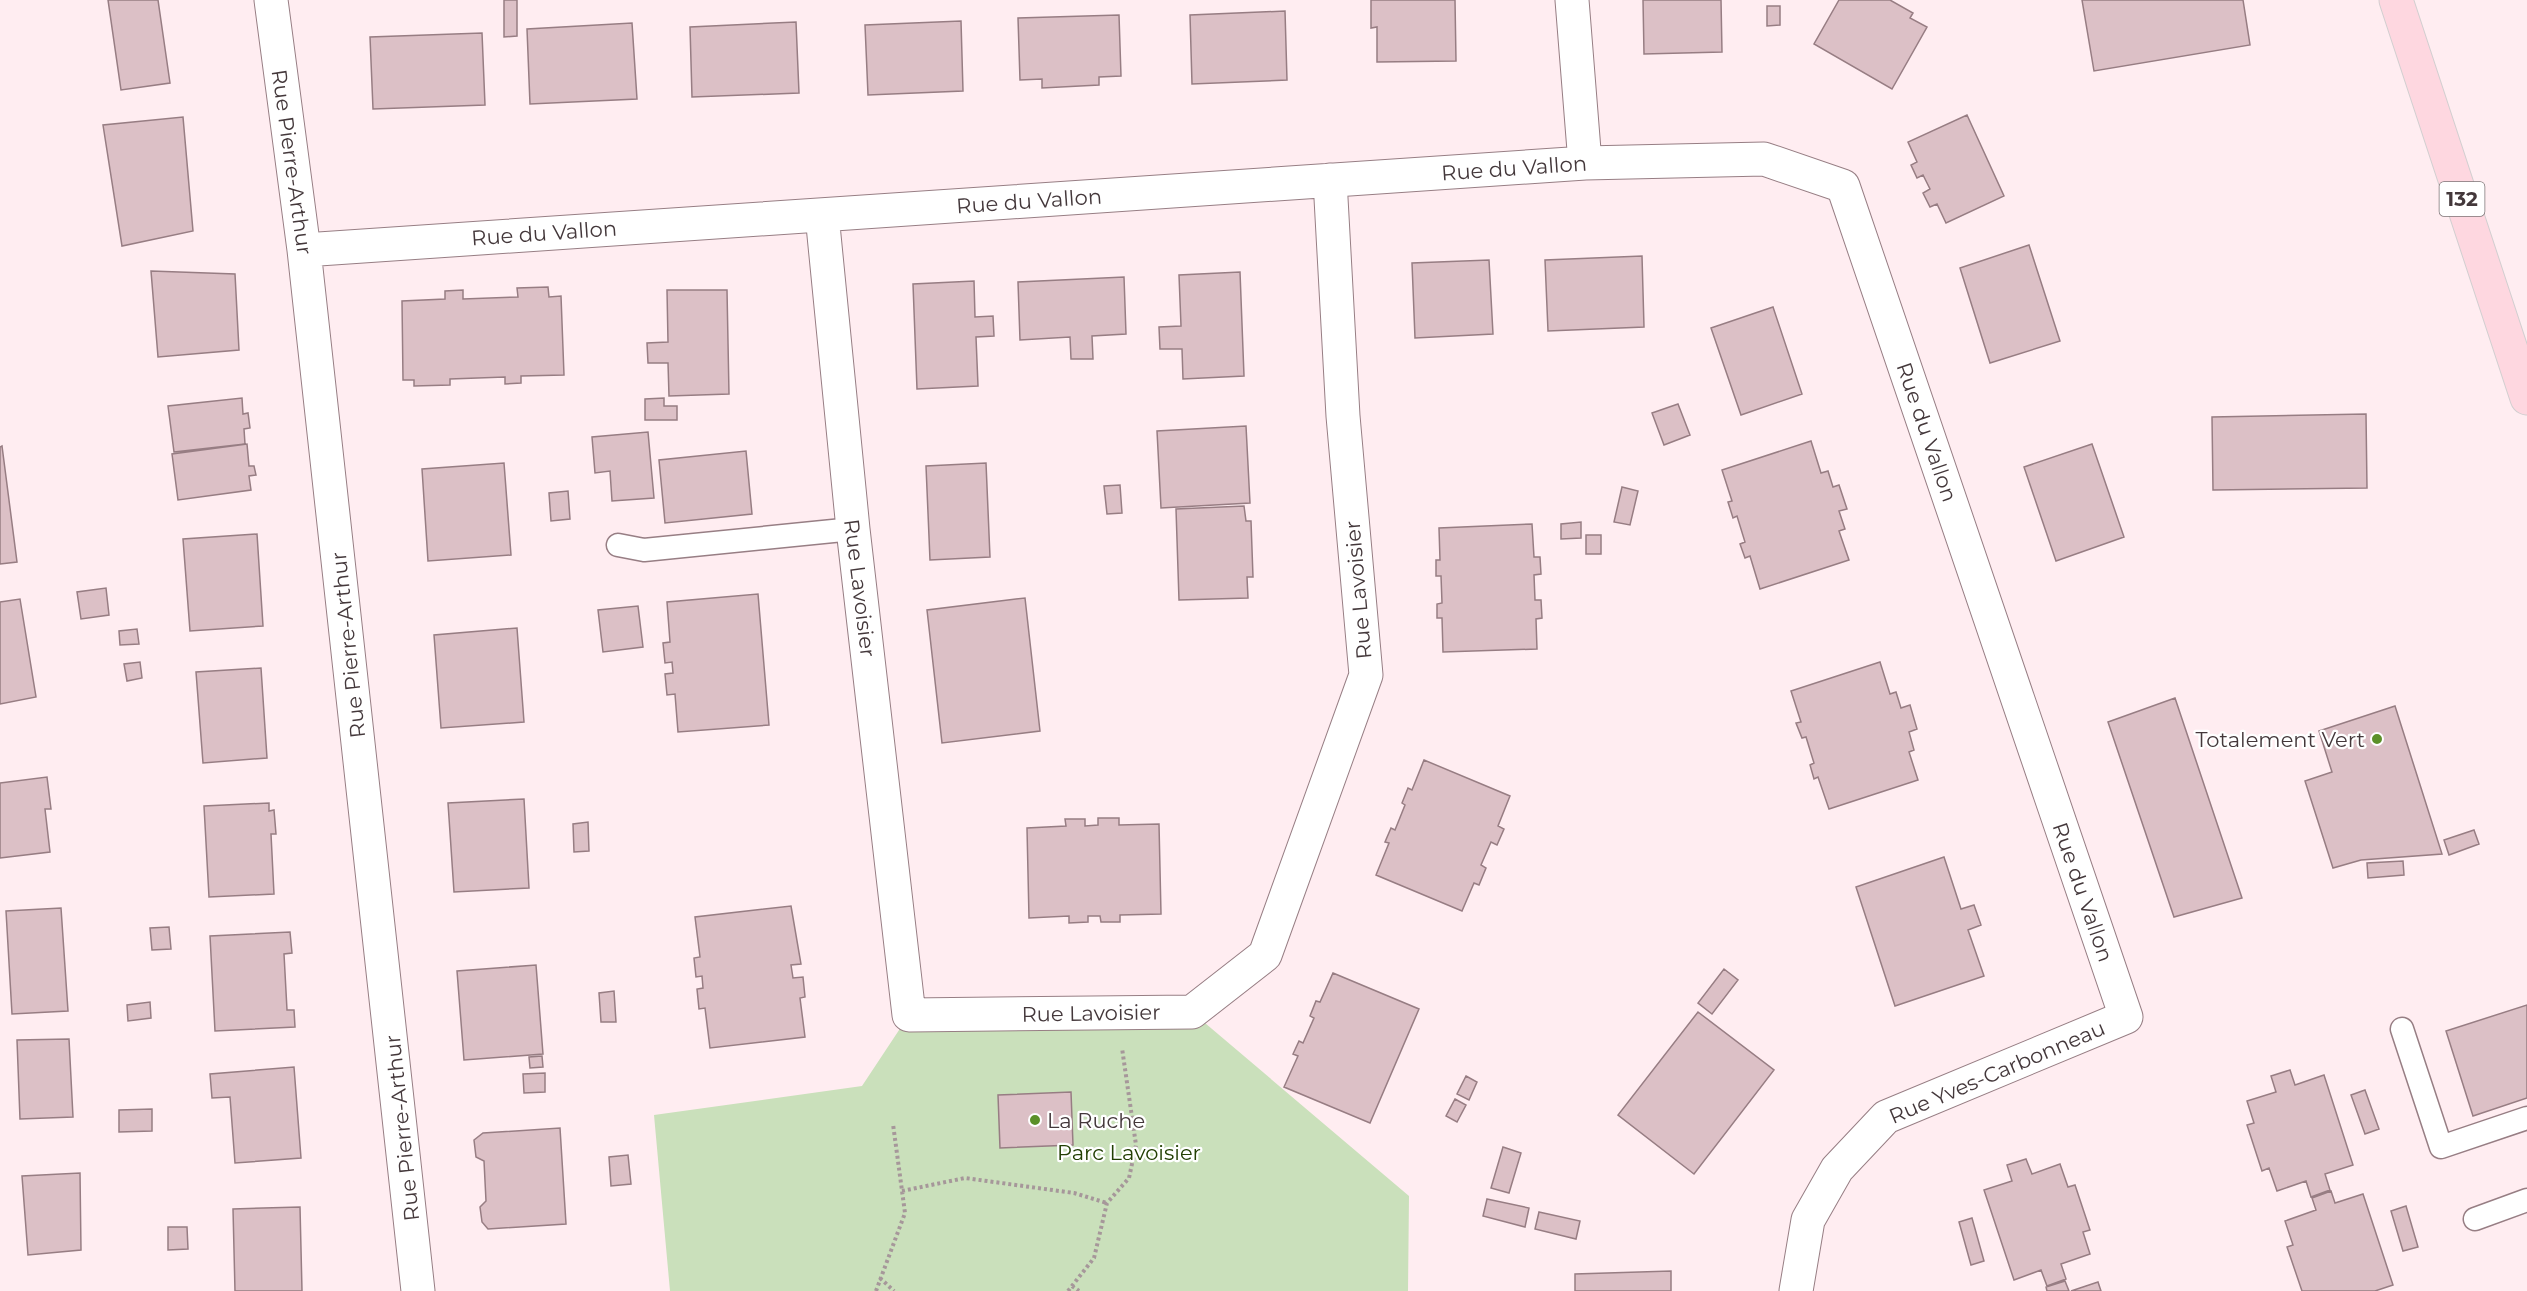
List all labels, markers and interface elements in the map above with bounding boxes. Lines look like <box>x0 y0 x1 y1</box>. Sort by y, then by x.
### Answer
street label: Rue Pierre-Arthur <box>267 68 317 256</box>
street label: Rue du Vallon <box>1440 150 1588 186</box>
road number: 132 <box>2440 182 2484 216</box>
street label: Rue du Vallon <box>955 183 1103 219</box>
street label: Rue du Vallon <box>470 215 618 251</box>
street label: Rue du Vallon <box>1891 359 1963 505</box>
street label: Rue Lavoisier <box>839 518 881 658</box>
street label: Rue Lavoisier <box>1339 520 1377 660</box>
street label: Rue Pierre-Arthur <box>326 551 370 739</box>
place label: Totalement Vert <box>2195 727 2365 752</box>
marker: Totalement Vert <box>2370 732 2384 746</box>
street label: Rue du Vallon <box>2047 819 2119 965</box>
street label: Rue Lavoisier <box>1021 999 1161 1027</box>
street label: Rue Yves-Carbonneau <box>1885 1015 2109 1129</box>
street label: Rue Pierre-Arthur <box>380 1034 424 1222</box>
place label: La Ruche <box>1047 1108 1145 1133</box>
marker: La Ruche <box>1028 1113 1042 1127</box>
park label: Parc Lavoisier <box>1057 1140 1201 1165</box>

